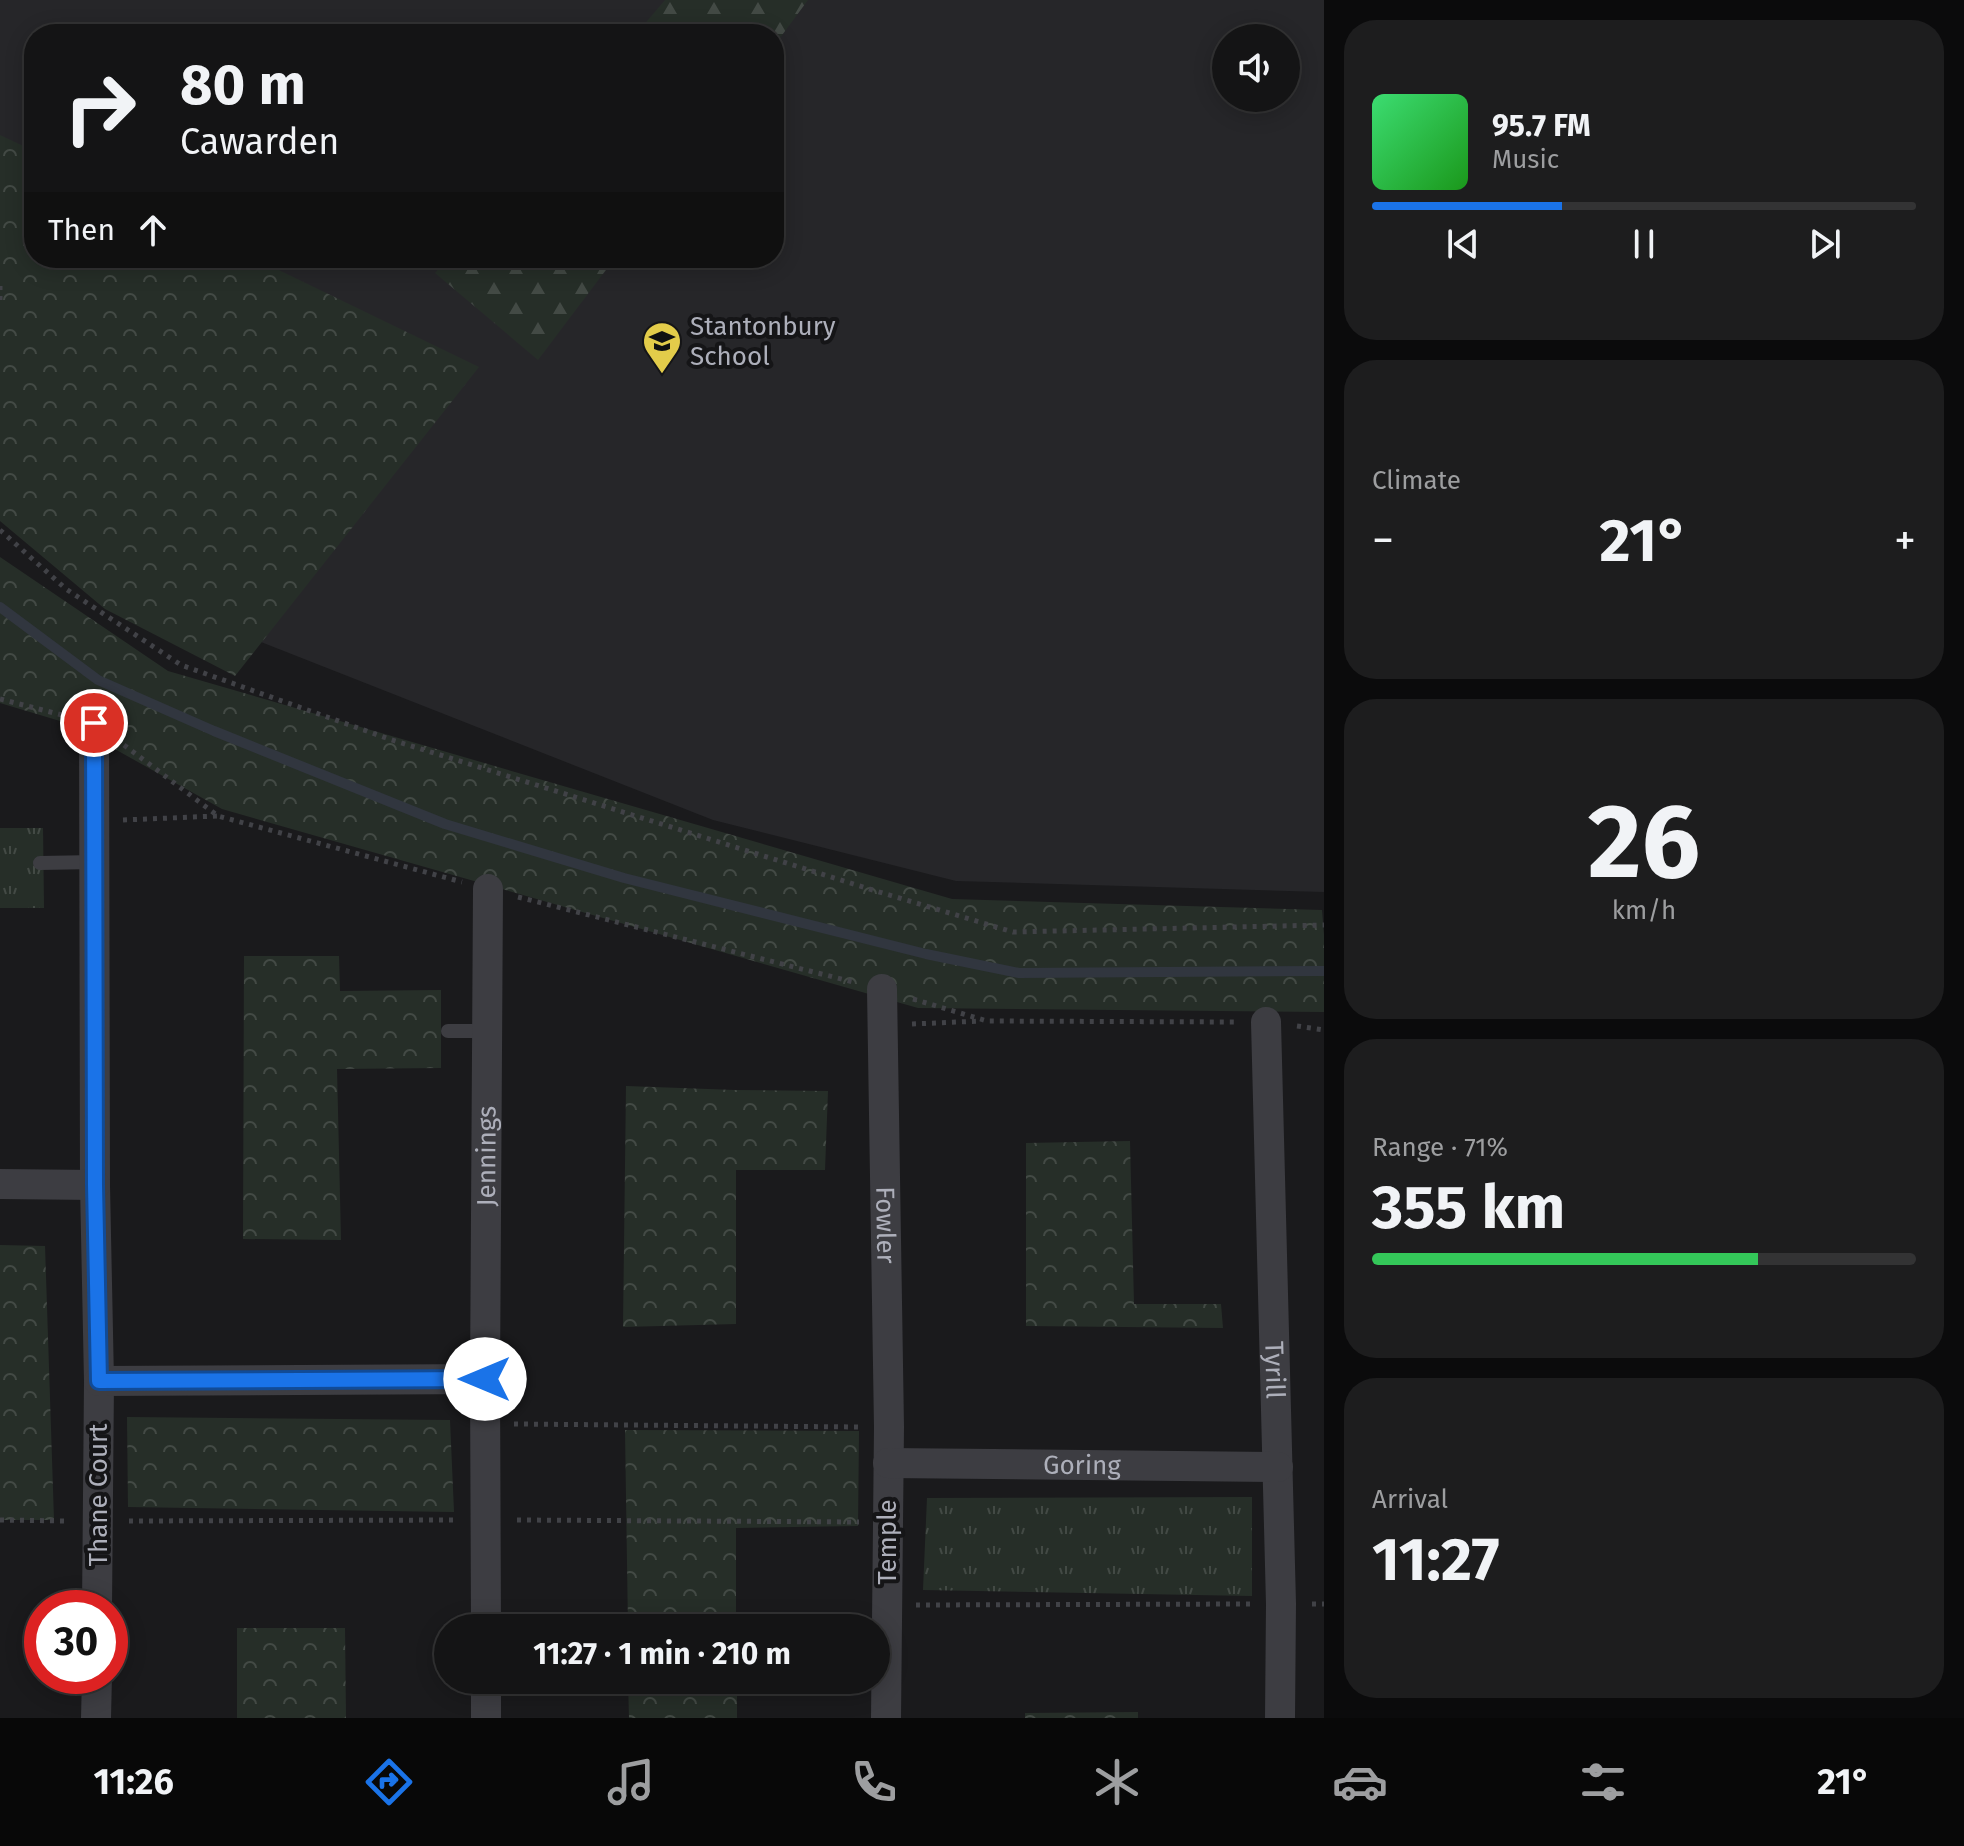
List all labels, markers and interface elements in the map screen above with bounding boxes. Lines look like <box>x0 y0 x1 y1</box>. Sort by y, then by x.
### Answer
map controls <box>1212 24 1300 112</box>
button: sound <box>1212 24 1300 112</box>
text: 80 m <box>180 52 306 119</box>
icon: right <box>48 56 152 160</box>
text: 95.7 FM <box>1492 108 1591 144</box>
text: Cawarden <box>180 120 339 164</box>
text: Music <box>1492 144 1559 175</box>
icon: ahead <box>131 208 175 252</box>
text: Then <box>48 212 115 248</box>
icon: previous <box>1441 222 1485 266</box>
icon: pause <box>1622 222 1666 266</box>
icon: next <box>1803 222 1847 266</box>
place label: Stantonbury School <box>690 311 836 372</box>
school or university icon: Stantonbury School <box>641 320 683 375</box>
text: Climate <box>1372 465 1461 496</box>
text: 21° <box>1600 505 1688 577</box>
text: − <box>1372 514 1394 567</box>
text: + <box>1894 514 1916 567</box>
pin <box>60 689 128 757</box>
icon: arrive <box>72 701 116 745</box>
text: 26 <box>1588 780 1700 905</box>
text: km/h <box>1612 895 1676 926</box>
street label: Jennings <box>471 1106 502 1206</box>
text: Range · 71% <box>1372 1132 1508 1163</box>
text: 355 km <box>1372 1172 1565 1244</box>
street label: Fowler <box>870 1186 902 1264</box>
position arrow <box>443 1337 527 1421</box>
street label: Tyrill <box>1259 1341 1291 1400</box>
street label: Thane Court <box>83 1423 114 1566</box>
street label: Goring <box>1043 1449 1121 1481</box>
text: Arrival <box>1372 1484 1448 1515</box>
street label: Temple <box>872 1499 903 1585</box>
text: 11:27 <box>1372 1524 1500 1596</box>
speed limit sign: 30 <box>24 1590 128 1694</box>
text: 11:27 · 1 min · 210 m <box>533 1636 791 1672</box>
icon: directions <box>361 1754 417 1810</box>
icon: music <box>603 1754 659 1810</box>
icon: phone <box>846 1754 902 1810</box>
icon: climate <box>1089 1754 1145 1810</box>
icon: car <box>1332 1754 1388 1810</box>
icon: filters <box>1575 1754 1631 1810</box>
text: 11:26 <box>93 1760 174 1804</box>
text: 21° <box>1817 1760 1871 1804</box>

